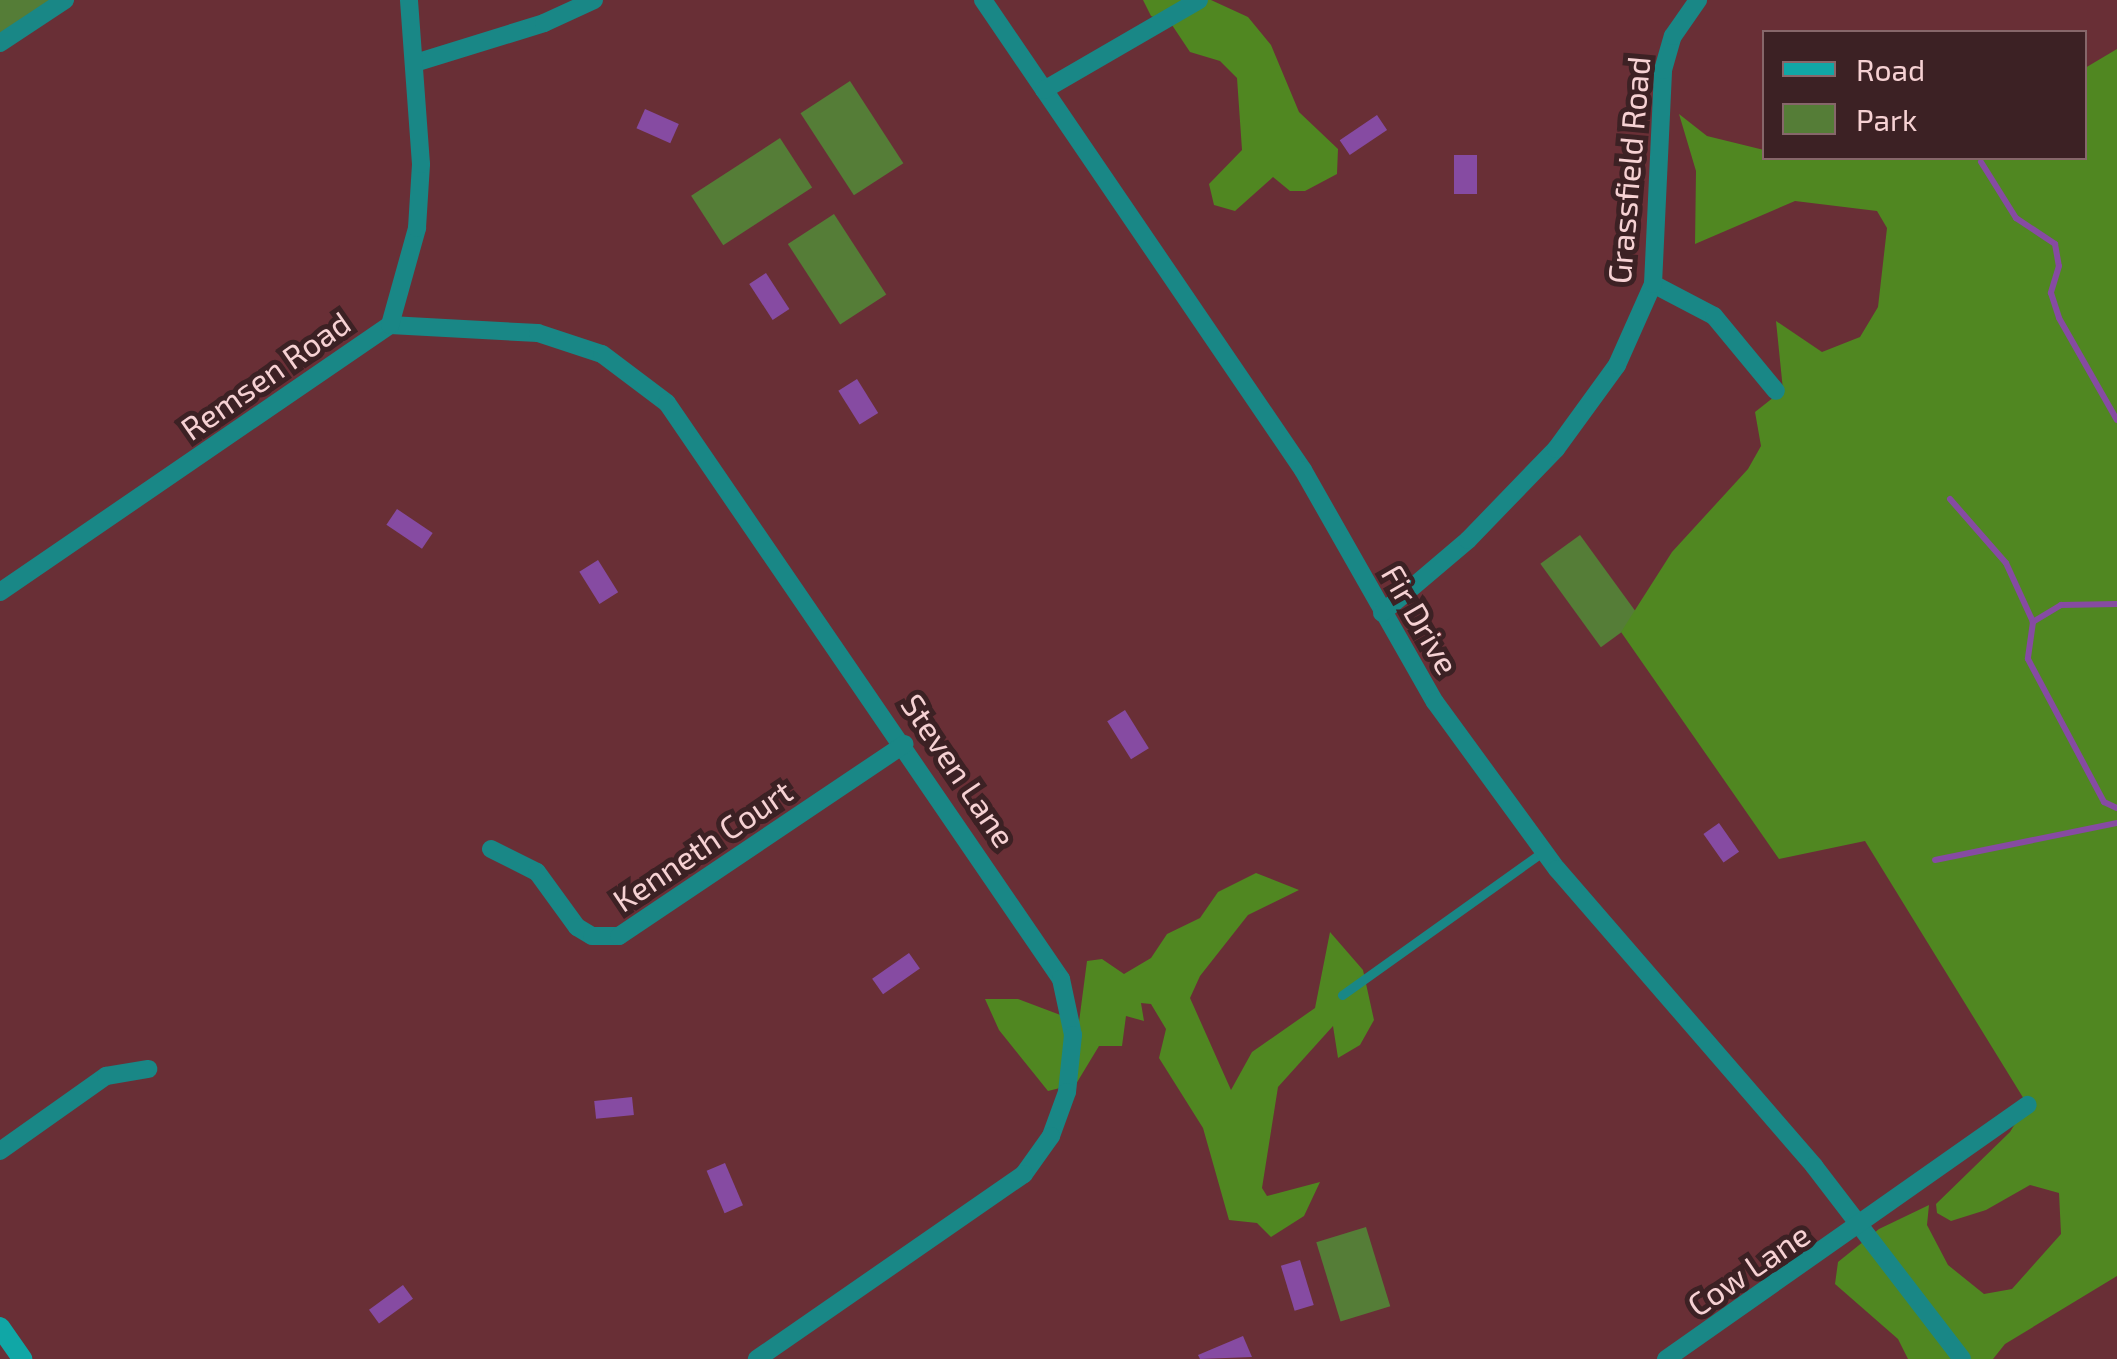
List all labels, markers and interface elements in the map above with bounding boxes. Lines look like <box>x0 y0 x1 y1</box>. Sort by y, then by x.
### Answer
legend <box>1762 30 2087 160</box>
text: Road <box>1856 51 1925 87</box>
street label: Grassfield Road <box>1599 55 1657 285</box>
text: Park <box>1856 101 1917 137</box>
street label: Remsen Road <box>173 303 357 447</box>
street label: Fir Drive <box>1374 557 1468 681</box>
street label: Steven Lane <box>894 686 1024 854</box>
street label: Kenneth Court <box>605 771 799 919</box>
street label: Cow Lane <box>1679 1214 1817 1324</box>

